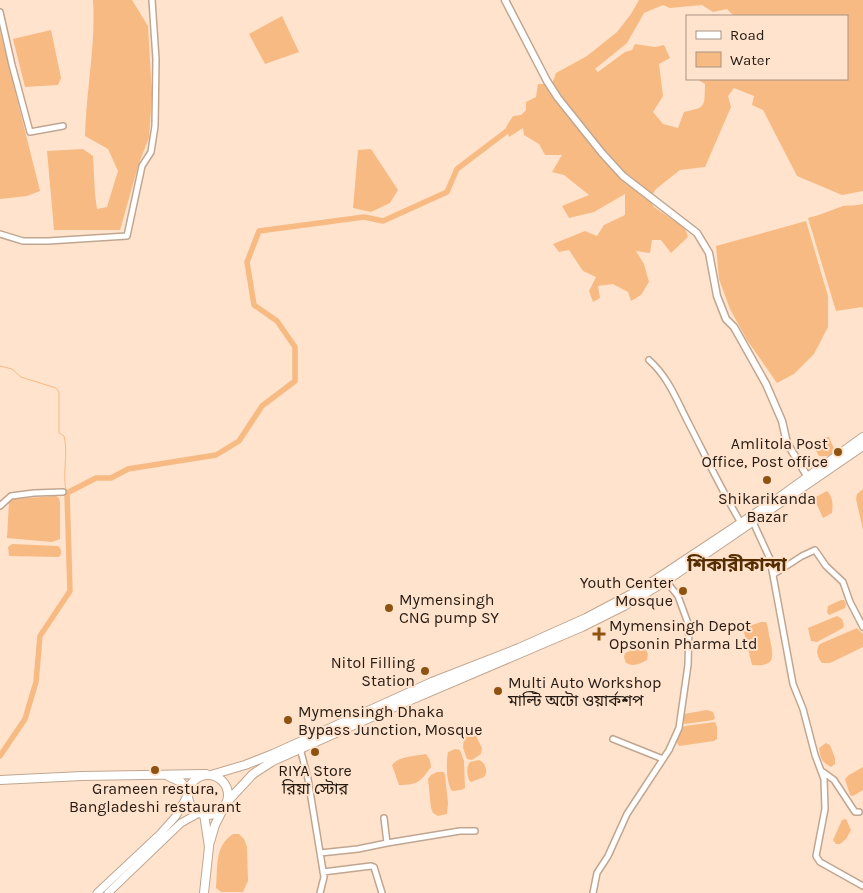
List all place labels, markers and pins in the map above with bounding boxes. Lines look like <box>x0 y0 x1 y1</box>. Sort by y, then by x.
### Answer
place label: Amlitola Post Office, Post office <box>702 434 828 471</box>
marker: Amlitola Post Office, Post office <box>832 446 844 458</box>
marker: Shikarikanda Bazar <box>761 474 773 486</box>
place label: Shikarikanda Bazar <box>718 489 816 526</box>
place label: Youth Center Mosque <box>580 573 673 610</box>
marker: Youth Center Mosque <box>677 585 689 597</box>
place label: Mymensingh CNG pump SY <box>399 590 499 627</box>
marker: Mymensingh CNG pump SY <box>383 602 395 614</box>
place label: Mymensingh Depot Opsonin Pharma Ltd <box>609 616 757 653</box>
marker: Mymensingh Depot Opsonin Pharma Ltd <box>593 628 605 640</box>
place label: Nitol Filling Station <box>331 653 415 690</box>
marker: Nitol Filling Station <box>419 665 431 677</box>
place label: Multi Auto Workshop মাল্টি অটো ওয়ার্কশপ <box>507 673 661 710</box>
marker: Multi Auto Workshop মাল্টি অটো ওয়ার্কশপ <box>492 685 504 697</box>
place label: Mymensingh Dhaka Bypass Junction, Mosque <box>298 702 483 739</box>
marker: Mymensingh Dhaka Bypass Junction, Mosque <box>282 714 294 726</box>
marker: RIYA Store রিয়া স্টোর <box>309 746 321 758</box>
place label: RIYA Store রিয়া স্টোর <box>278 761 352 798</box>
marker: Grameen restura, Bangladeshi restaurant <box>149 764 161 776</box>
place label: Grameen restura, Bangladeshi restaurant <box>69 779 241 816</box>

